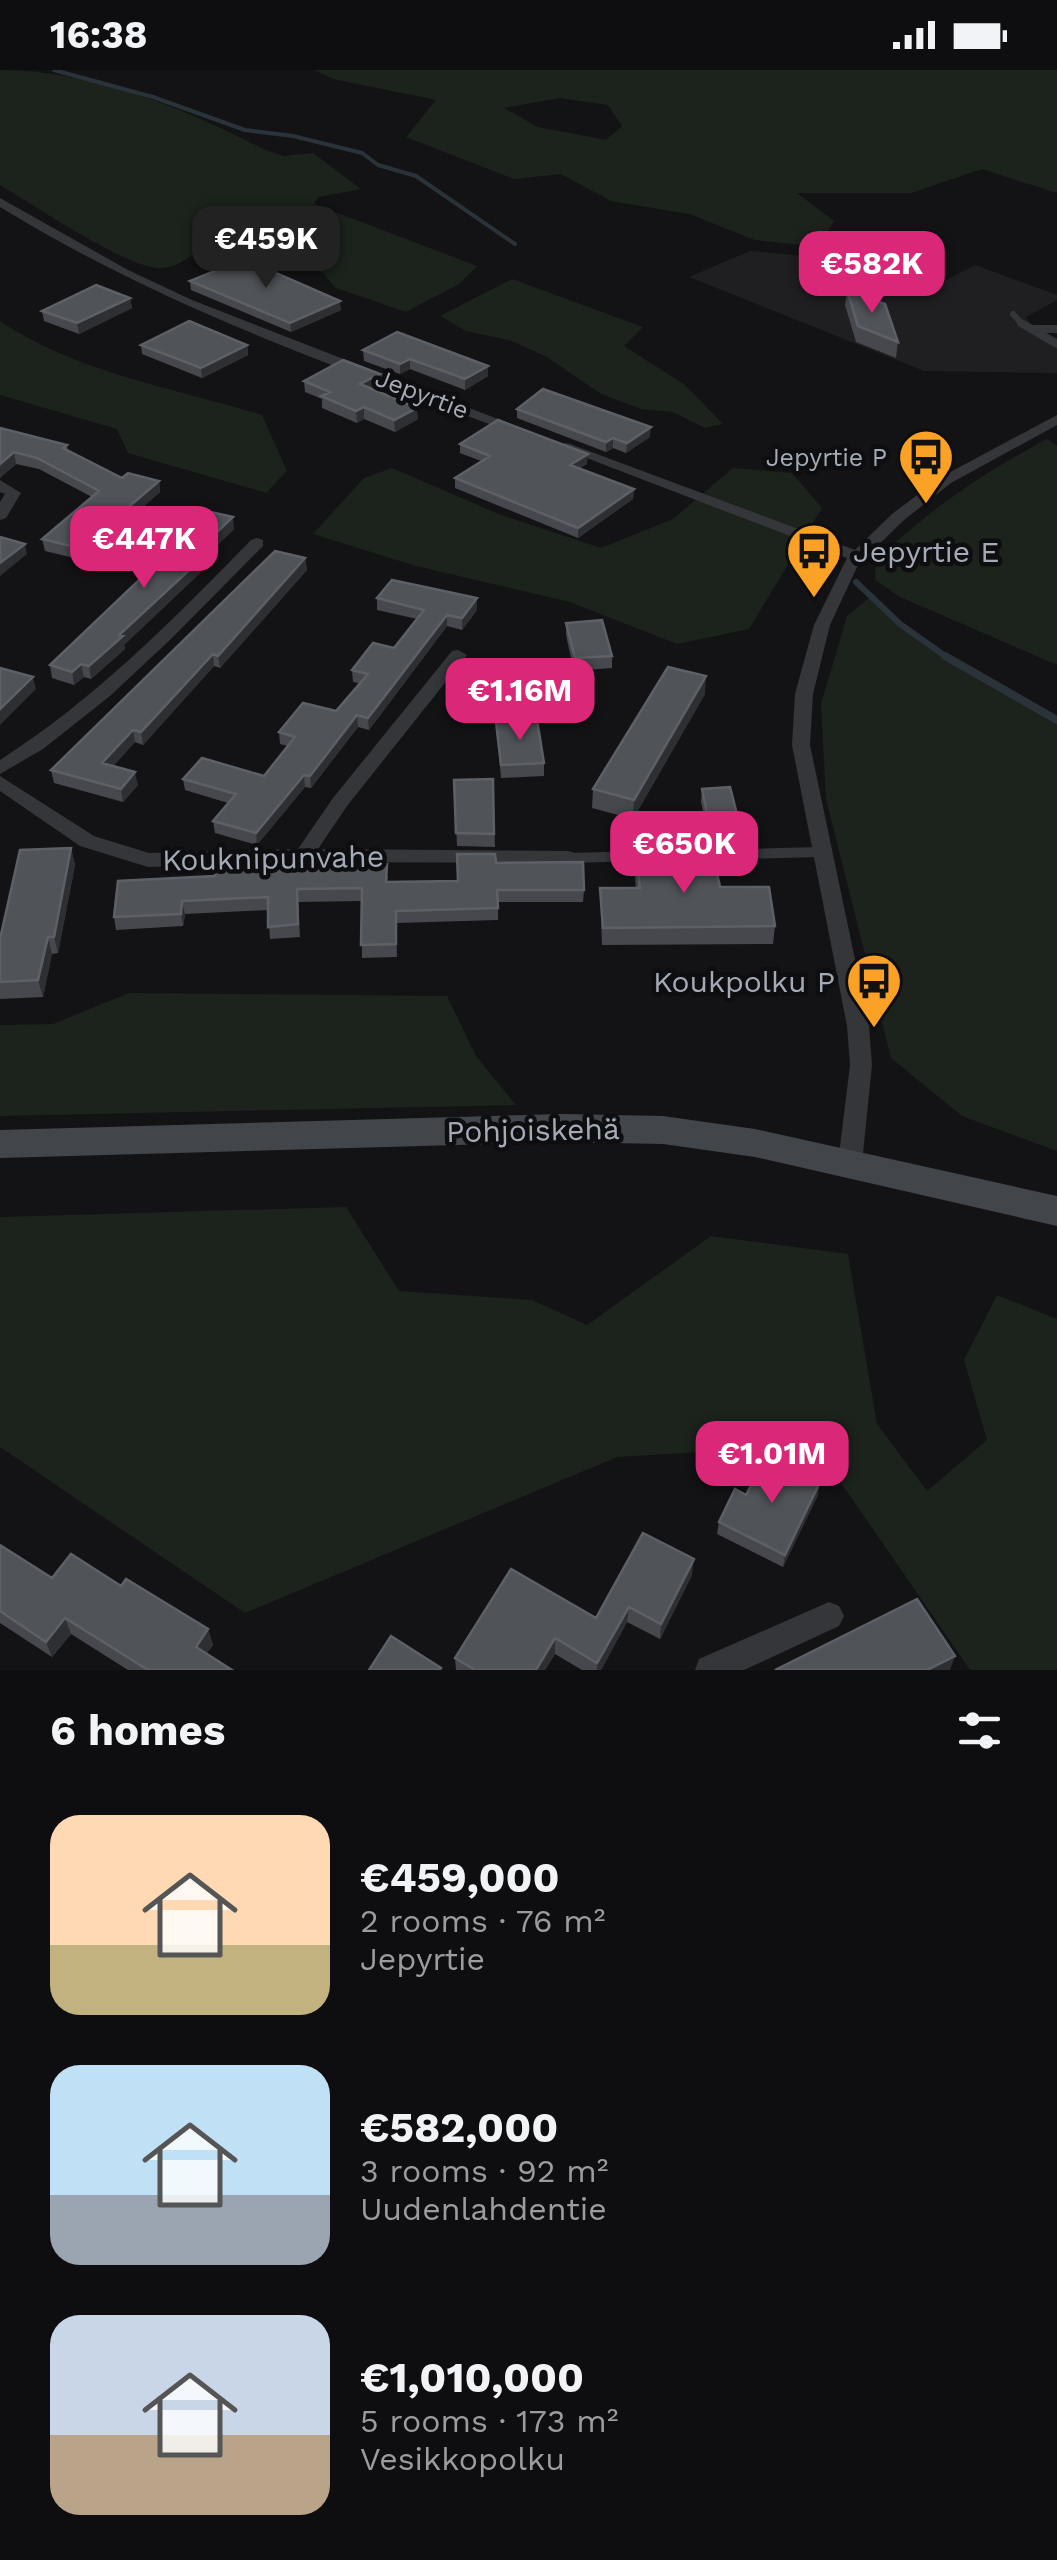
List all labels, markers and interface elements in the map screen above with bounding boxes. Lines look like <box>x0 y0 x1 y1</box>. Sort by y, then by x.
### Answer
text: 16:38 <box>50 13 148 57</box>
pin: €459K <box>196 206 336 291</box>
text: €459K <box>214 219 318 257</box>
pin: €582K <box>802 231 942 316</box>
text: €582K <box>821 244 923 282</box>
street label: Jepyrtie <box>371 363 473 425</box>
bus stop icon: Jepyrtie P <box>896 427 956 506</box>
place label: Jepyrtie P <box>766 443 887 472</box>
pin: €447K <box>74 506 214 591</box>
text: €447K <box>92 519 196 557</box>
bus stop icon: Jepyrtie E <box>784 521 844 600</box>
place label: Jepyrtie E <box>853 534 999 569</box>
pin: €1.16M <box>439 658 601 743</box>
text: €1.16M <box>468 671 572 709</box>
pin: €650K <box>614 811 754 896</box>
text: €650K <box>632 824 736 862</box>
street label: Kouknipunvahe <box>162 839 384 877</box>
bus stop icon: Koukpolku P <box>844 951 904 1030</box>
place label: Koukpolku P <box>653 964 835 999</box>
street label: Pohjoiskehä <box>446 1111 620 1149</box>
pin: €1.01M <box>691 1421 853 1506</box>
text: €1.01M <box>718 1434 826 1472</box>
icon: filters <box>952 1703 1007 1758</box>
text: 6 homes <box>50 1706 225 1755</box>
text: €459,000 <box>360 1853 560 1902</box>
icon: home <box>130 1855 250 1975</box>
text: 2 rooms · 76 m² <box>360 1902 606 1940</box>
text: Jepyrtie <box>360 1940 485 1978</box>
text: €582,000 <box>360 2103 558 2152</box>
icon: home <box>130 2105 250 2225</box>
text: 3 rooms · 92 m² <box>360 2152 608 2190</box>
text: Uudenlahdentie <box>360 2190 607 2228</box>
text: €1,010,000 <box>360 2353 584 2402</box>
icon: home <box>130 2355 250 2475</box>
text: 5 rooms · 173 m² <box>360 2402 618 2440</box>
text: Vesikkopolku <box>360 2440 565 2478</box>

